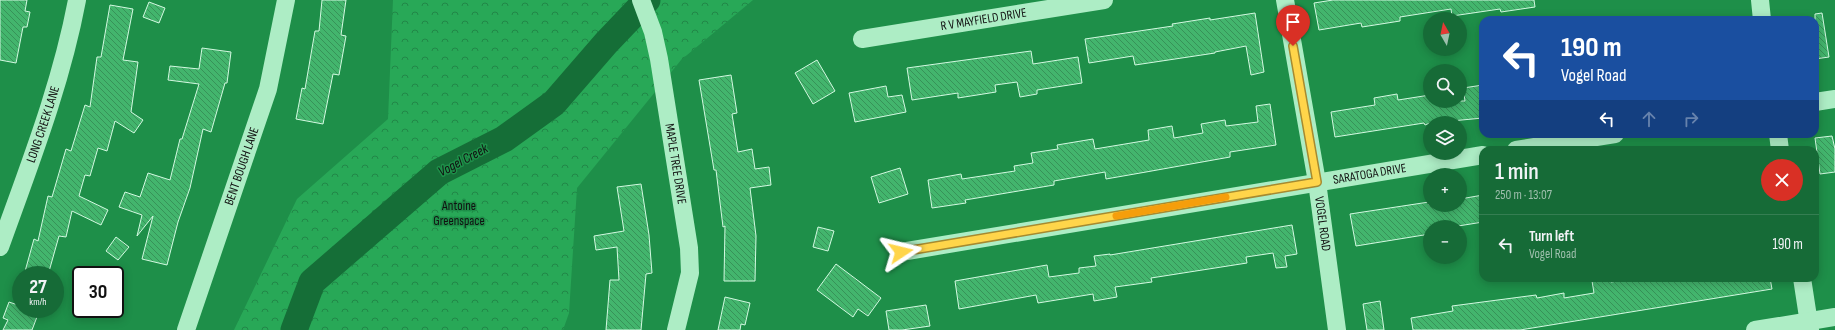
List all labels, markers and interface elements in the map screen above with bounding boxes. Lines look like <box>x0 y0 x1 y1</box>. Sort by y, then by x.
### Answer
street label: R V MAYFIELD DRIVE <box>939 5 1028 34</box>
pin <box>1276 5 1310 46</box>
icon: arrive <box>1282 11 1304 33</box>
north arrow <box>1423 12 1467 56</box>
map controls <box>1423 12 1467 264</box>
text: 190 m <box>1561 31 1622 64</box>
icon: left <box>1495 32 1547 84</box>
button: search <box>1423 64 1467 108</box>
text: Vogel Road <box>1561 65 1627 86</box>
street label: LONG CREEK LANE <box>23 84 63 165</box>
icon: left <box>1596 108 1618 130</box>
icon: ahead <box>1638 108 1660 130</box>
icon: right <box>1680 108 1702 130</box>
button: layers <box>1423 116 1467 160</box>
street label: MAPLE TREE DRIVE <box>661 122 690 205</box>
street label: BENT BOUGH LANE <box>221 125 262 207</box>
water label: Vogel Creek <box>435 140 491 180</box>
text: 1 min <box>1495 157 1539 186</box>
button: close <box>1761 159 1803 201</box>
street label: SARATOGA DRIVE <box>1332 160 1407 188</box>
button: + <box>1423 168 1467 212</box>
text: 250 m · 13:07 <box>1495 187 1552 203</box>
street label: VOGEL ROAD <box>1311 195 1334 252</box>
park label: Antoine Greenspace <box>433 198 485 229</box>
button: − <box>1423 220 1467 264</box>
text: Turn left <box>1529 227 1574 246</box>
position arrow <box>880 231 922 273</box>
icon: left <box>1495 234 1517 256</box>
text: 190 m <box>1772 235 1803 254</box>
text: Vogel Road <box>1529 246 1576 262</box>
speed limit sign: 30 <box>72 266 124 318</box>
text: 27 <box>29 275 47 299</box>
text: km/h <box>29 296 47 308</box>

